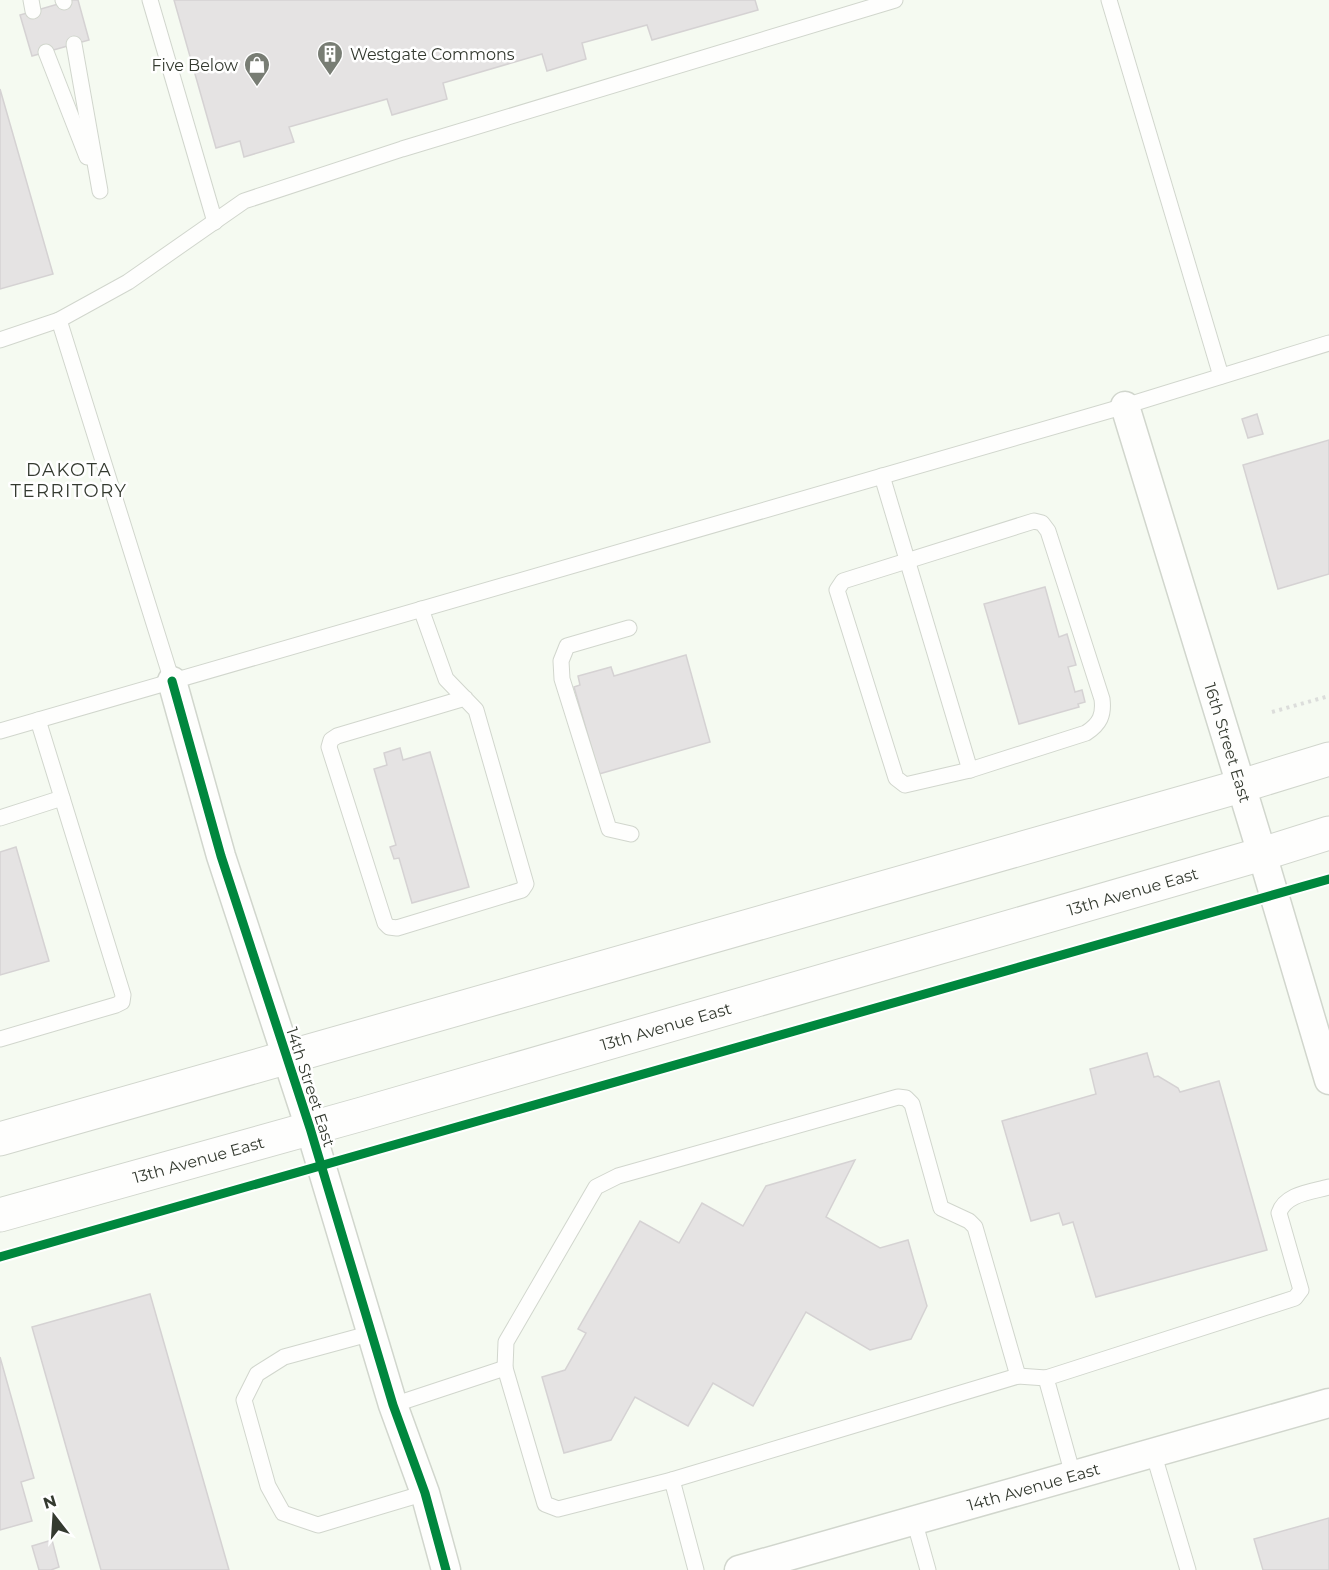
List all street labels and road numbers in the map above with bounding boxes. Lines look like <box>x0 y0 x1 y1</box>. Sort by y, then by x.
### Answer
street label: 16th Street East <box>1200 681 1255 805</box>
street label: 13th Avenue East <box>1065 864 1201 920</box>
street label: 13th Avenue East <box>598 999 734 1055</box>
street label: 14th Street East <box>282 1025 339 1150</box>
street label: 13th Avenue East <box>131 1133 267 1187</box>
street label: 14th Avenue East <box>965 1459 1102 1515</box>

